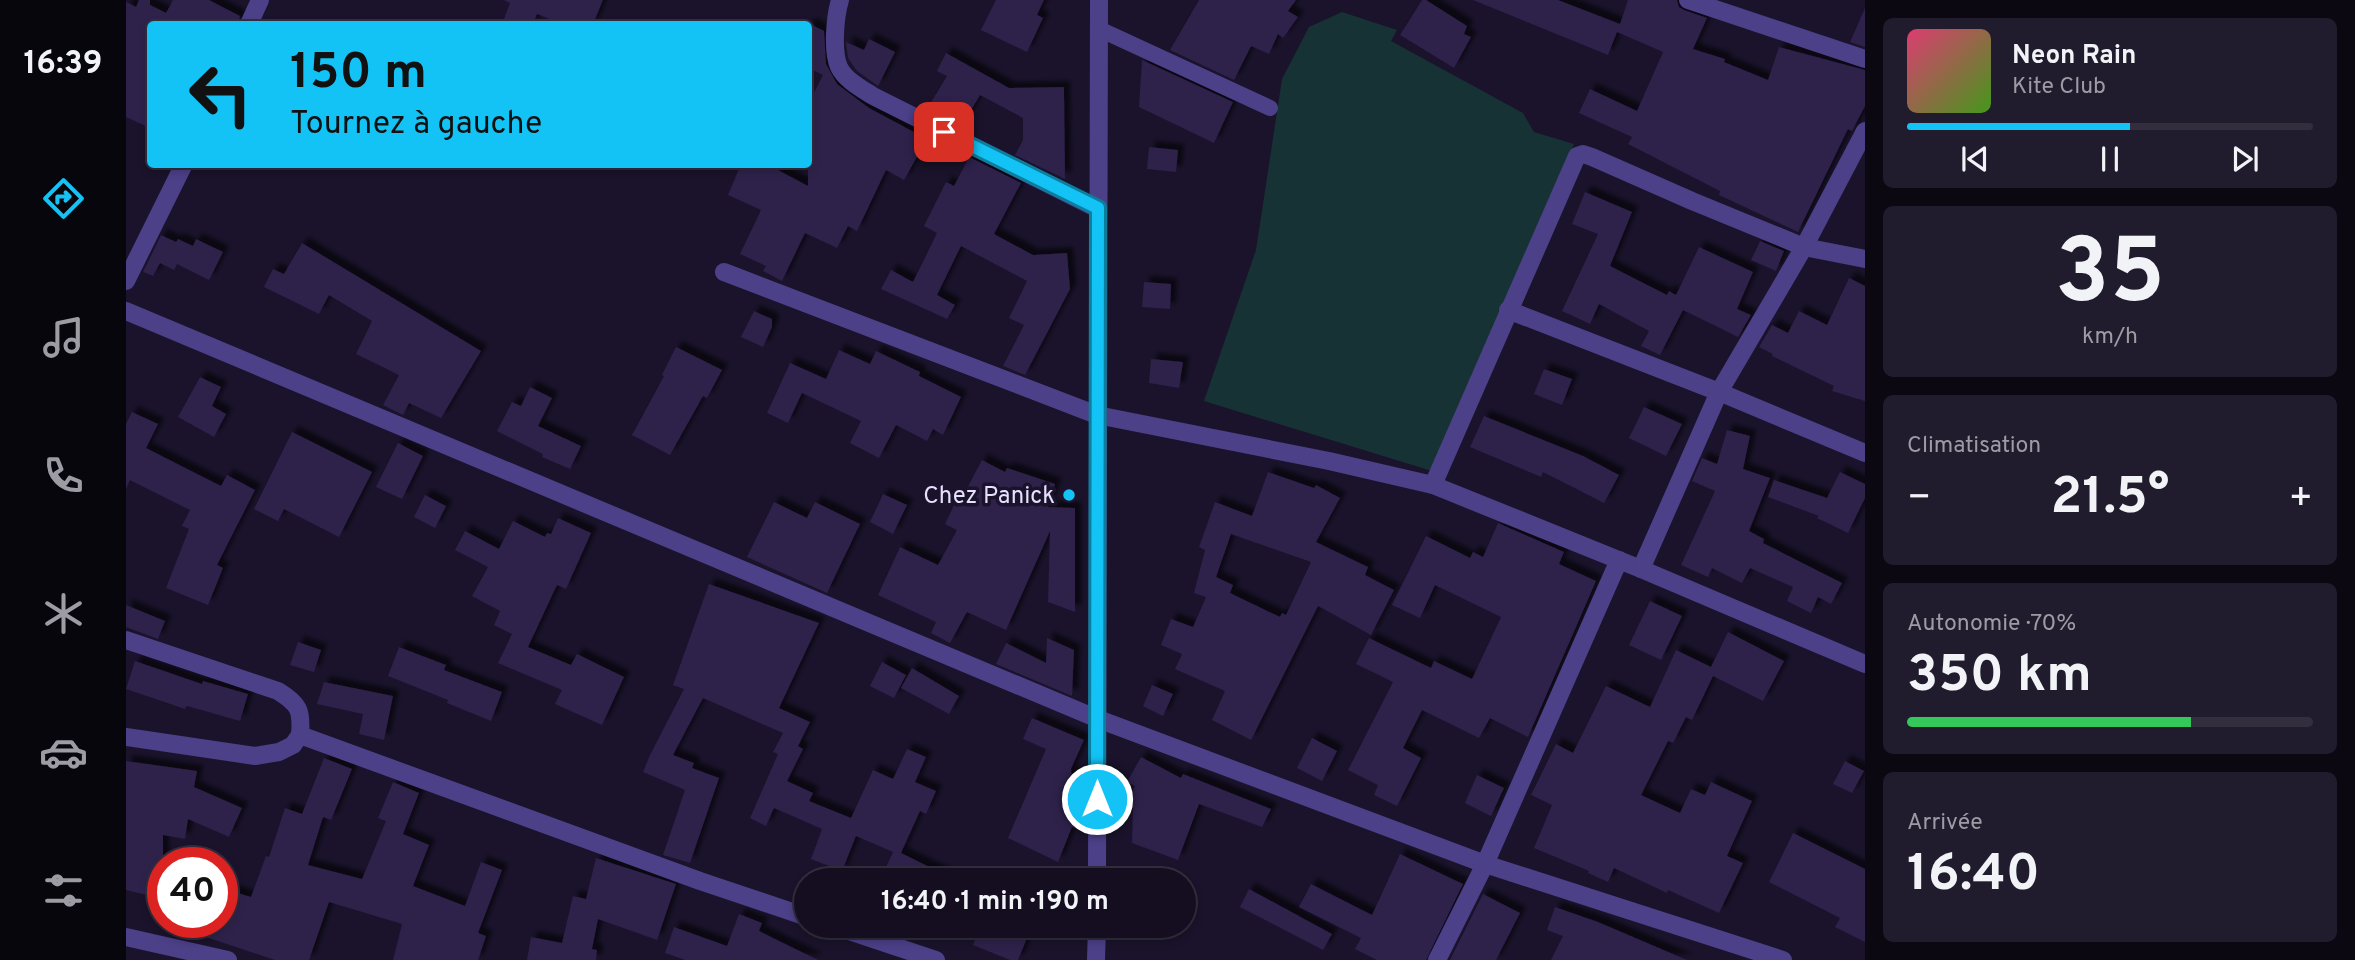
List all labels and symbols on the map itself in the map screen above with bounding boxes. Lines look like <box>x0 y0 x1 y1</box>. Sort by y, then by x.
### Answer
pin <box>914 102 974 162</box>
place label: Chez Panick <box>923 482 1055 512</box>
marker: Chez Panick <box>1061 487 1077 503</box>
position arrow <box>1060 762 1134 836</box>
speed limit sign: 40 <box>147 847 238 938</box>

